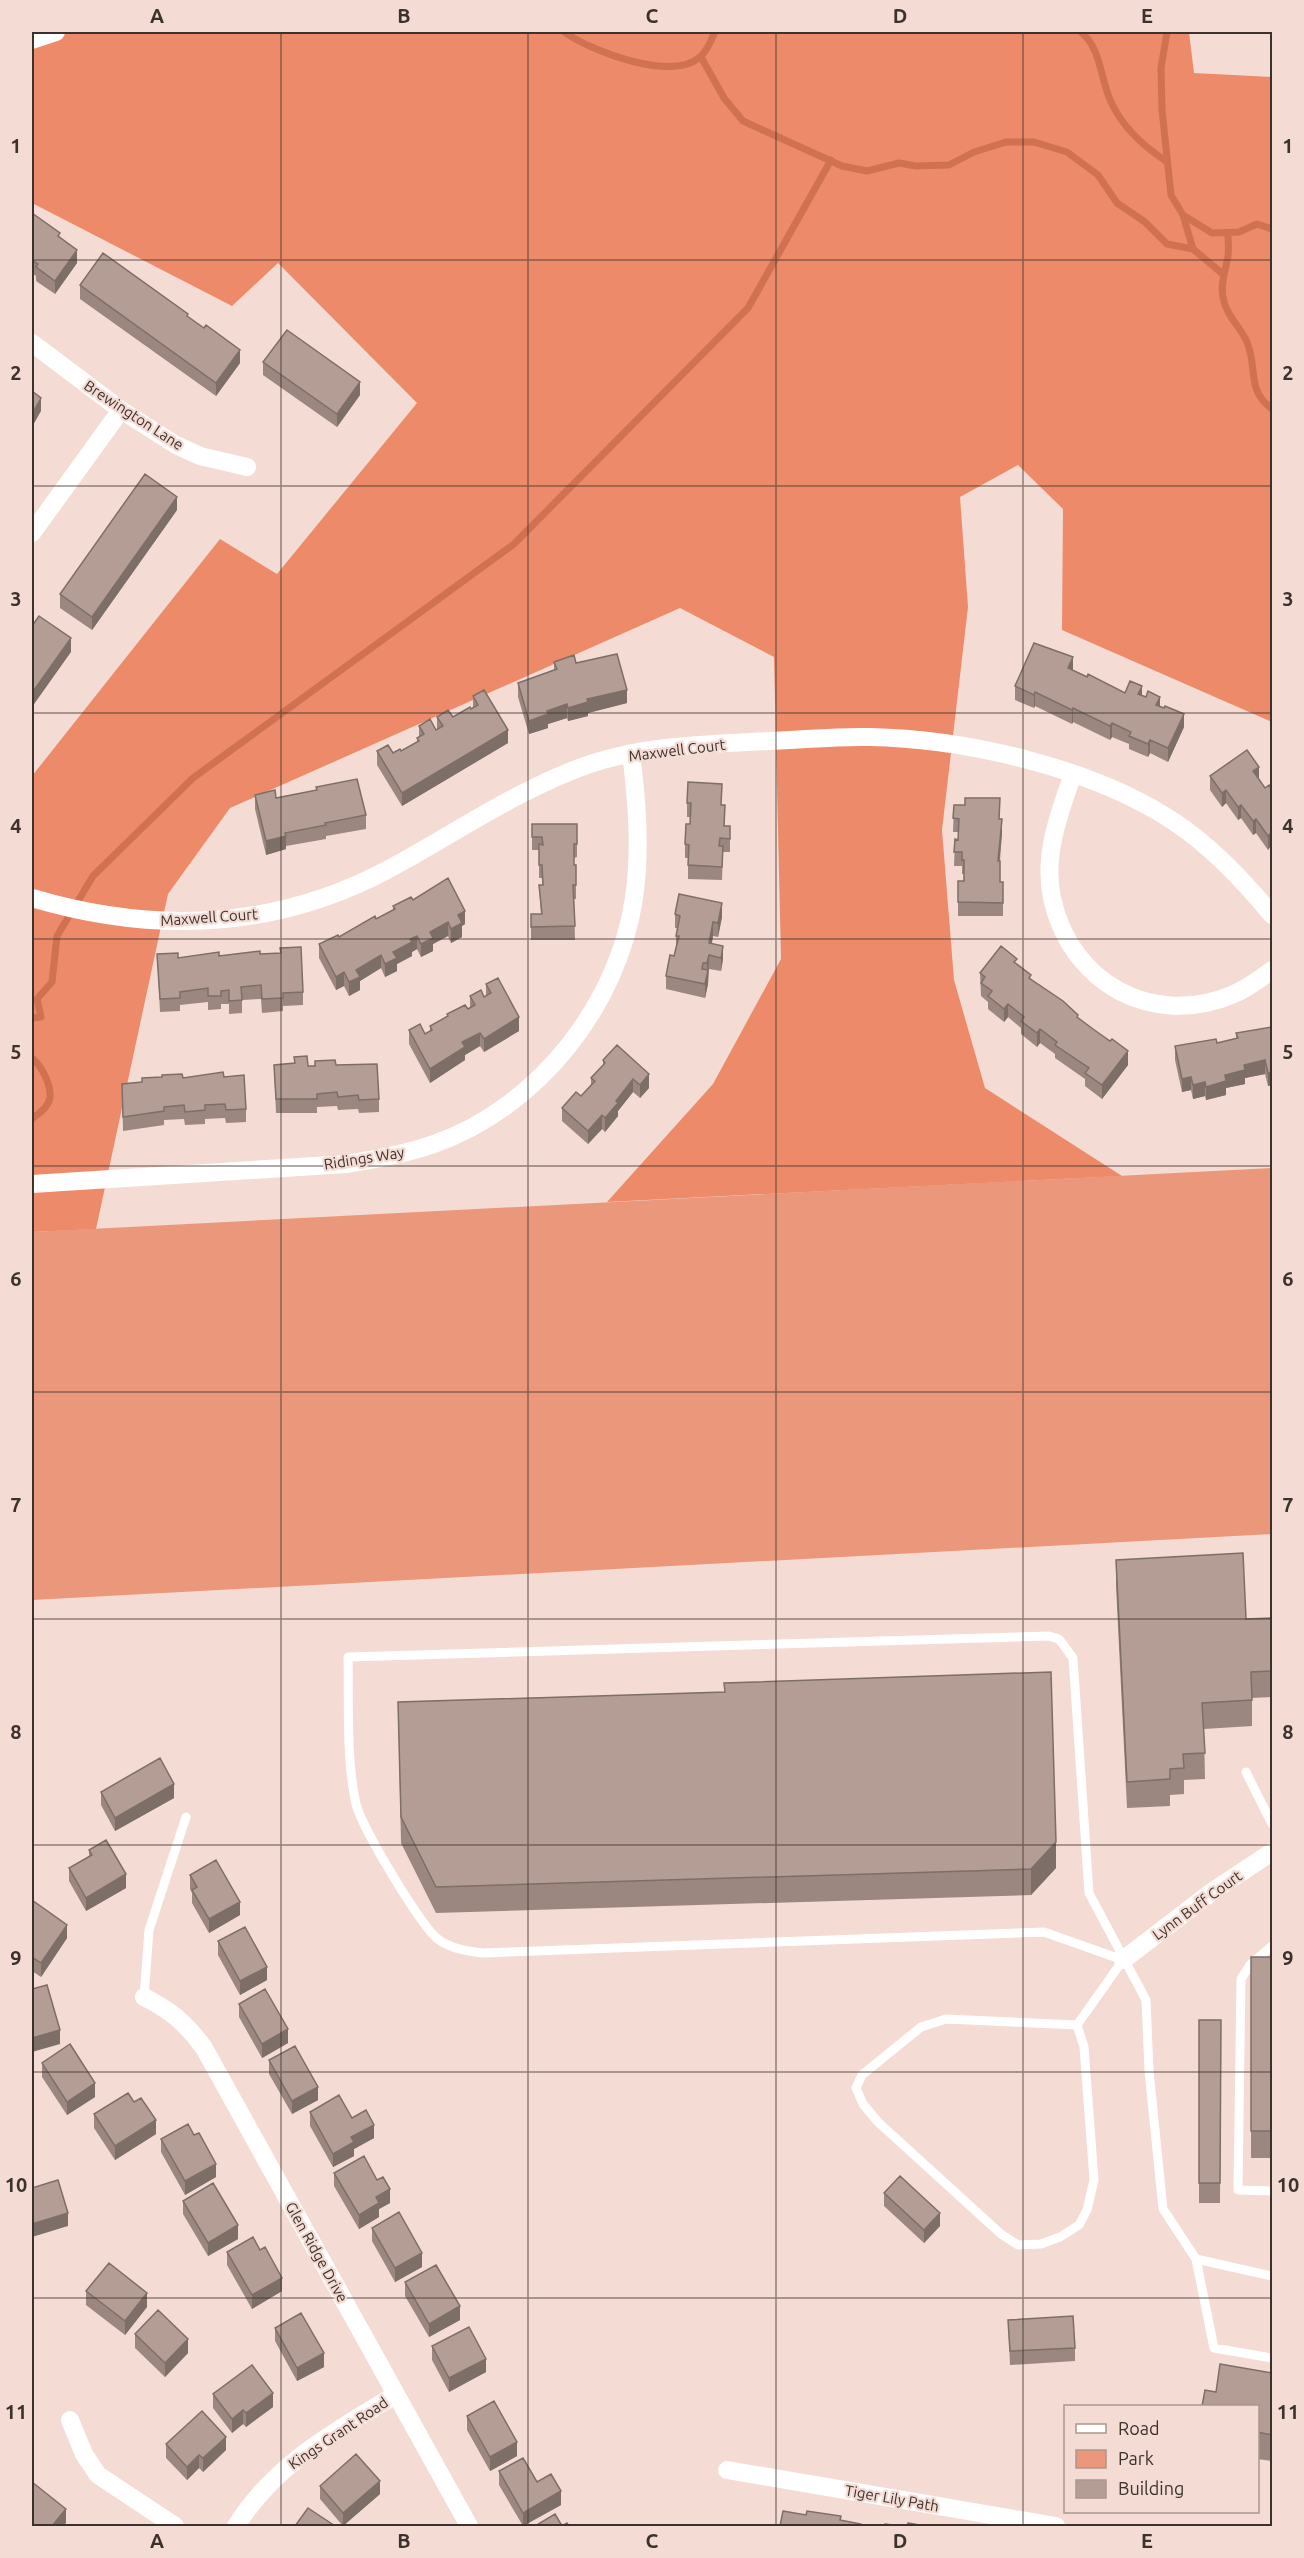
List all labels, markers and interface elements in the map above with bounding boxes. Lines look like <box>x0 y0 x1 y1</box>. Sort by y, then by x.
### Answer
text: A <box>150 4 164 27</box>
text: B <box>397 4 411 27</box>
text: C <box>646 4 659 27</box>
text: D <box>893 4 907 27</box>
text: E <box>1141 4 1153 27</box>
text: 1 <box>10 134 22 157</box>
text: 1 <box>1282 134 1294 157</box>
text: 2 <box>10 361 22 384</box>
text: 2 <box>1282 361 1294 384</box>
street label: Brewington Lane <box>81 377 187 453</box>
text: 3 <box>10 587 22 610</box>
text: 3 <box>1282 587 1294 610</box>
street label: Maxwell Court <box>627 736 727 764</box>
text: 4 <box>10 814 22 837</box>
text: 4 <box>1282 814 1294 837</box>
street label: Maxwell Court <box>160 905 258 929</box>
text: 5 <box>10 1040 22 1063</box>
text: 5 <box>1282 1040 1294 1063</box>
street label: Ridings Way <box>323 1143 405 1173</box>
text: 6 <box>10 1267 22 1290</box>
text: 6 <box>1282 1267 1294 1290</box>
text: 7 <box>10 1493 22 1516</box>
text: 7 <box>1282 1493 1294 1516</box>
text: 8 <box>10 1720 22 1743</box>
text: 8 <box>1282 1720 1294 1743</box>
street label: Lynn Buff Court <box>1149 1867 1245 1943</box>
text: 9 <box>10 1946 22 1969</box>
text: 9 <box>1282 1946 1294 1969</box>
text: 10 <box>5 2173 27 2196</box>
text: 10 <box>1277 2173 1299 2196</box>
street label: Glen Ridge Drive <box>282 2199 352 2305</box>
street label: Kings Grant Road <box>285 2394 391 2472</box>
text: 11 <box>5 2400 27 2423</box>
text: 11 <box>1277 2400 1299 2423</box>
legend <box>1064 2405 1259 2513</box>
text: Road <box>1118 2418 1160 2438</box>
text: Park <box>1118 2448 1154 2468</box>
text: Building <box>1118 2478 1184 2498</box>
street label: Tiger Lily Path <box>844 2481 940 2515</box>
text: A <box>150 2529 164 2552</box>
text: B <box>397 2529 411 2552</box>
text: C <box>646 2529 659 2552</box>
text: D <box>893 2529 907 2552</box>
text: E <box>1141 2529 1153 2552</box>

